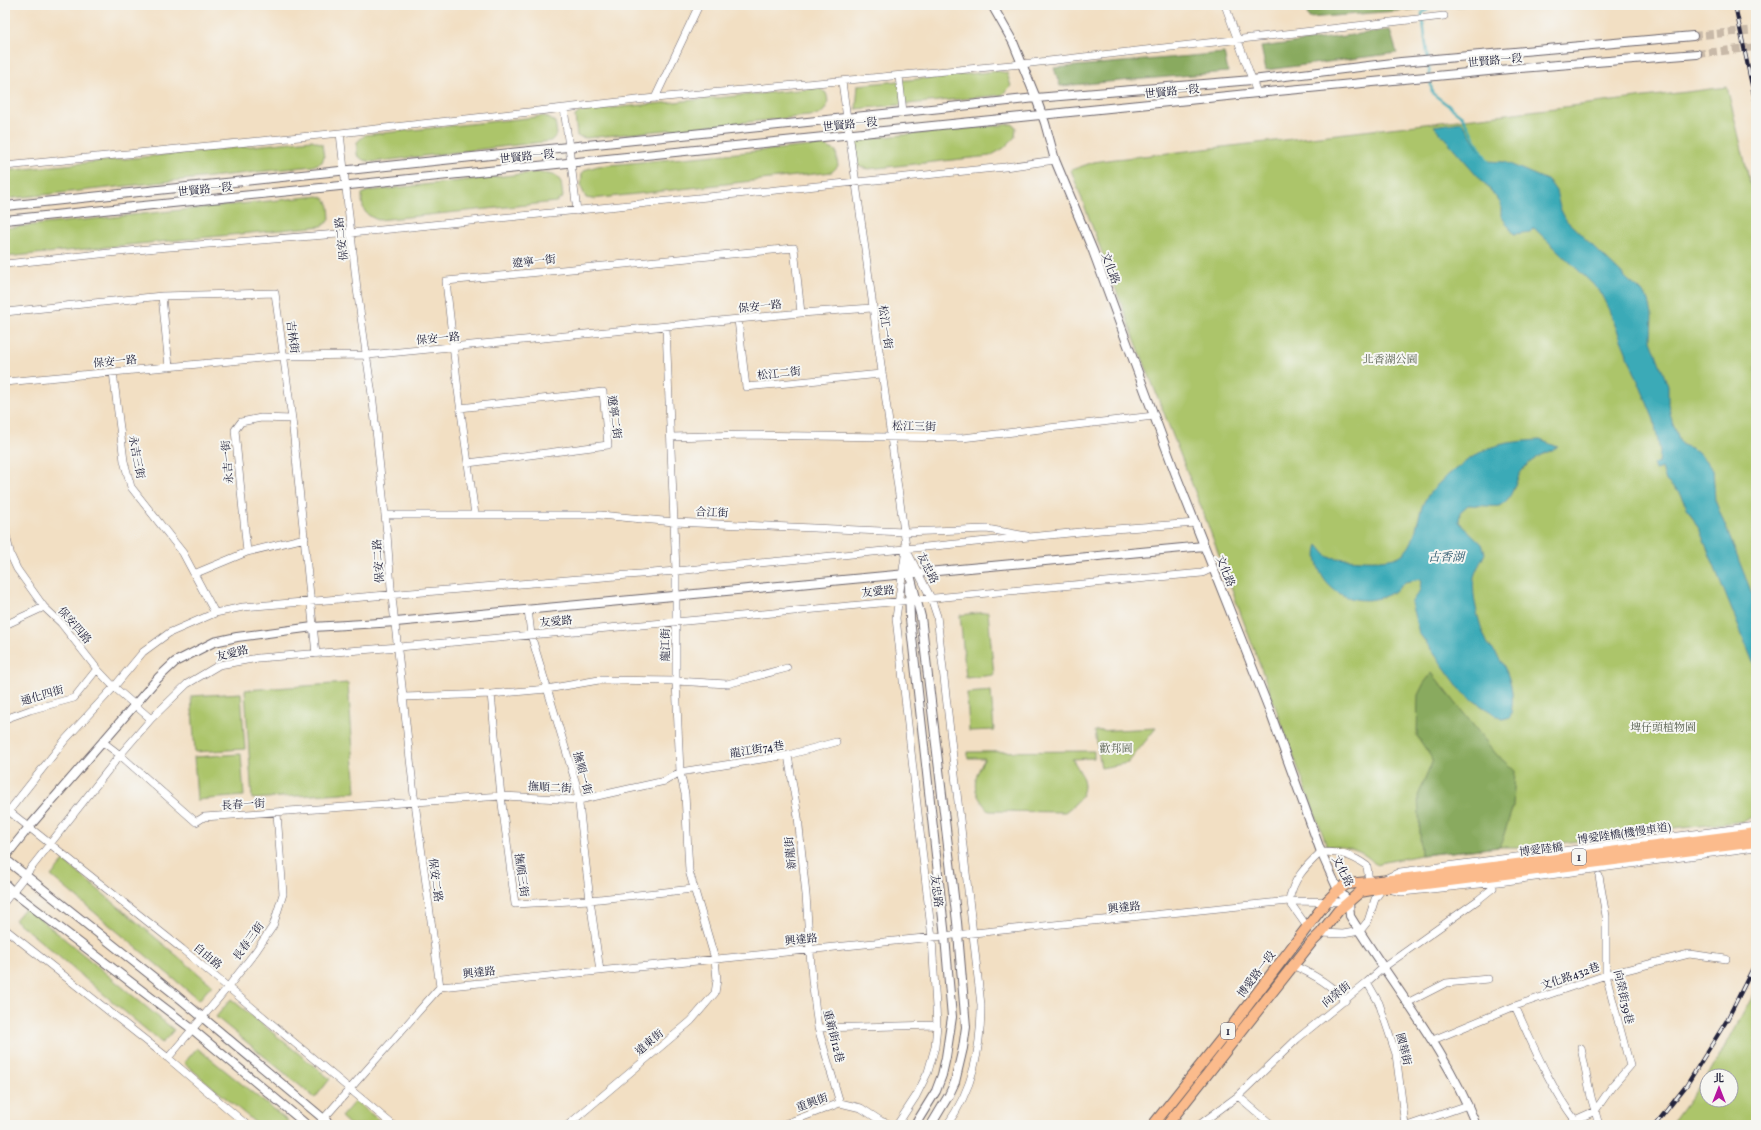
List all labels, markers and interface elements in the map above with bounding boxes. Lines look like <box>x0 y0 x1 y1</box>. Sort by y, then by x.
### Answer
street label: 世賢路一段 <box>1467 52 1523 71</box>
street label: 世賢路一段 <box>1144 82 1200 103</box>
street label: 世賢路一段 <box>822 115 878 136</box>
street label: 世賢路一段 <box>499 147 555 168</box>
street label: 世賢路一段 <box>177 180 233 201</box>
street label: 保安二路 <box>332 216 353 262</box>
street label: 文化路 <box>1097 250 1122 287</box>
street label: 遼寧一街 <box>511 253 557 272</box>
street label: 保安一路 <box>737 298 783 317</box>
street label: 松江一街 <box>874 304 895 350</box>
street label: 吉林街 <box>282 320 301 355</box>
street label: 保安一路 <box>416 330 461 349</box>
street label: 保安一路 <box>93 353 138 372</box>
park label: 北香湖公園 <box>1363 353 1418 368</box>
street label: 松江二街 <box>756 365 802 384</box>
street label: 遼寧二街 <box>603 394 624 440</box>
street label: 松江三街 <box>892 420 936 435</box>
street label: 永吉三街 <box>124 434 147 480</box>
street label: 永吉一街 <box>219 439 238 484</box>
street label: 合江街 <box>695 505 729 522</box>
street label: 保安二路 <box>370 538 389 583</box>
water label: 古香湖 <box>1428 550 1466 566</box>
street label: 友忠路 <box>912 551 941 587</box>
street label: 文化路 <box>1211 553 1238 590</box>
street label: 友愛路 <box>861 583 895 602</box>
street label: 保安四路 <box>54 604 94 648</box>
street label: 友愛路 <box>539 614 573 631</box>
street label: 龍江街 <box>659 629 674 662</box>
street label: 友愛路 <box>215 643 250 666</box>
street label: 通化四街 <box>19 683 66 710</box>
park label: 埤仔頭植物園 <box>1630 721 1696 736</box>
street label: 龍江街74巷 <box>729 739 785 762</box>
park label: 歡邦園 <box>1100 742 1133 757</box>
street label: 撫順一街 <box>569 750 594 797</box>
street label: 撫順二街 <box>528 780 572 797</box>
street label: 長春一街 <box>221 797 265 814</box>
street label: 博愛陸橋(機慢車道) <box>1576 820 1672 848</box>
street label: 新龍街 <box>782 836 801 870</box>
street label: 博愛陸橋 <box>1518 840 1564 861</box>
road number: 1 <box>1572 849 1586 865</box>
street label: 撫順三街 <box>510 852 531 898</box>
street label: 文化路 <box>1327 854 1356 890</box>
street label: 保安二路 <box>424 857 445 903</box>
street label: 友忠路 <box>926 874 945 908</box>
street label: 興達路 <box>1107 899 1141 918</box>
street label: 長春三街 <box>230 920 268 964</box>
street label: 興達路 <box>784 931 818 950</box>
street label: 自由路 <box>190 941 224 974</box>
street label: 博愛路一段 <box>1235 948 1280 1001</box>
street label: 文化路432巷 <box>1539 960 1602 995</box>
street label: 興達路 <box>462 964 496 983</box>
street label: 向榮街39巷 <box>1609 969 1636 1026</box>
street label: 向榮街 <box>1319 979 1354 1011</box>
street label: 重新街12巷 <box>819 1008 846 1064</box>
road number: 1 <box>1221 1023 1235 1039</box>
street label: 遠東街 <box>633 1027 667 1060</box>
street label: 國華街 <box>1391 1032 1414 1067</box>
north arrow <box>1699 1068 1739 1108</box>
text: 北 <box>1714 1072 1725 1087</box>
street label: 重興街 <box>794 1091 831 1116</box>

